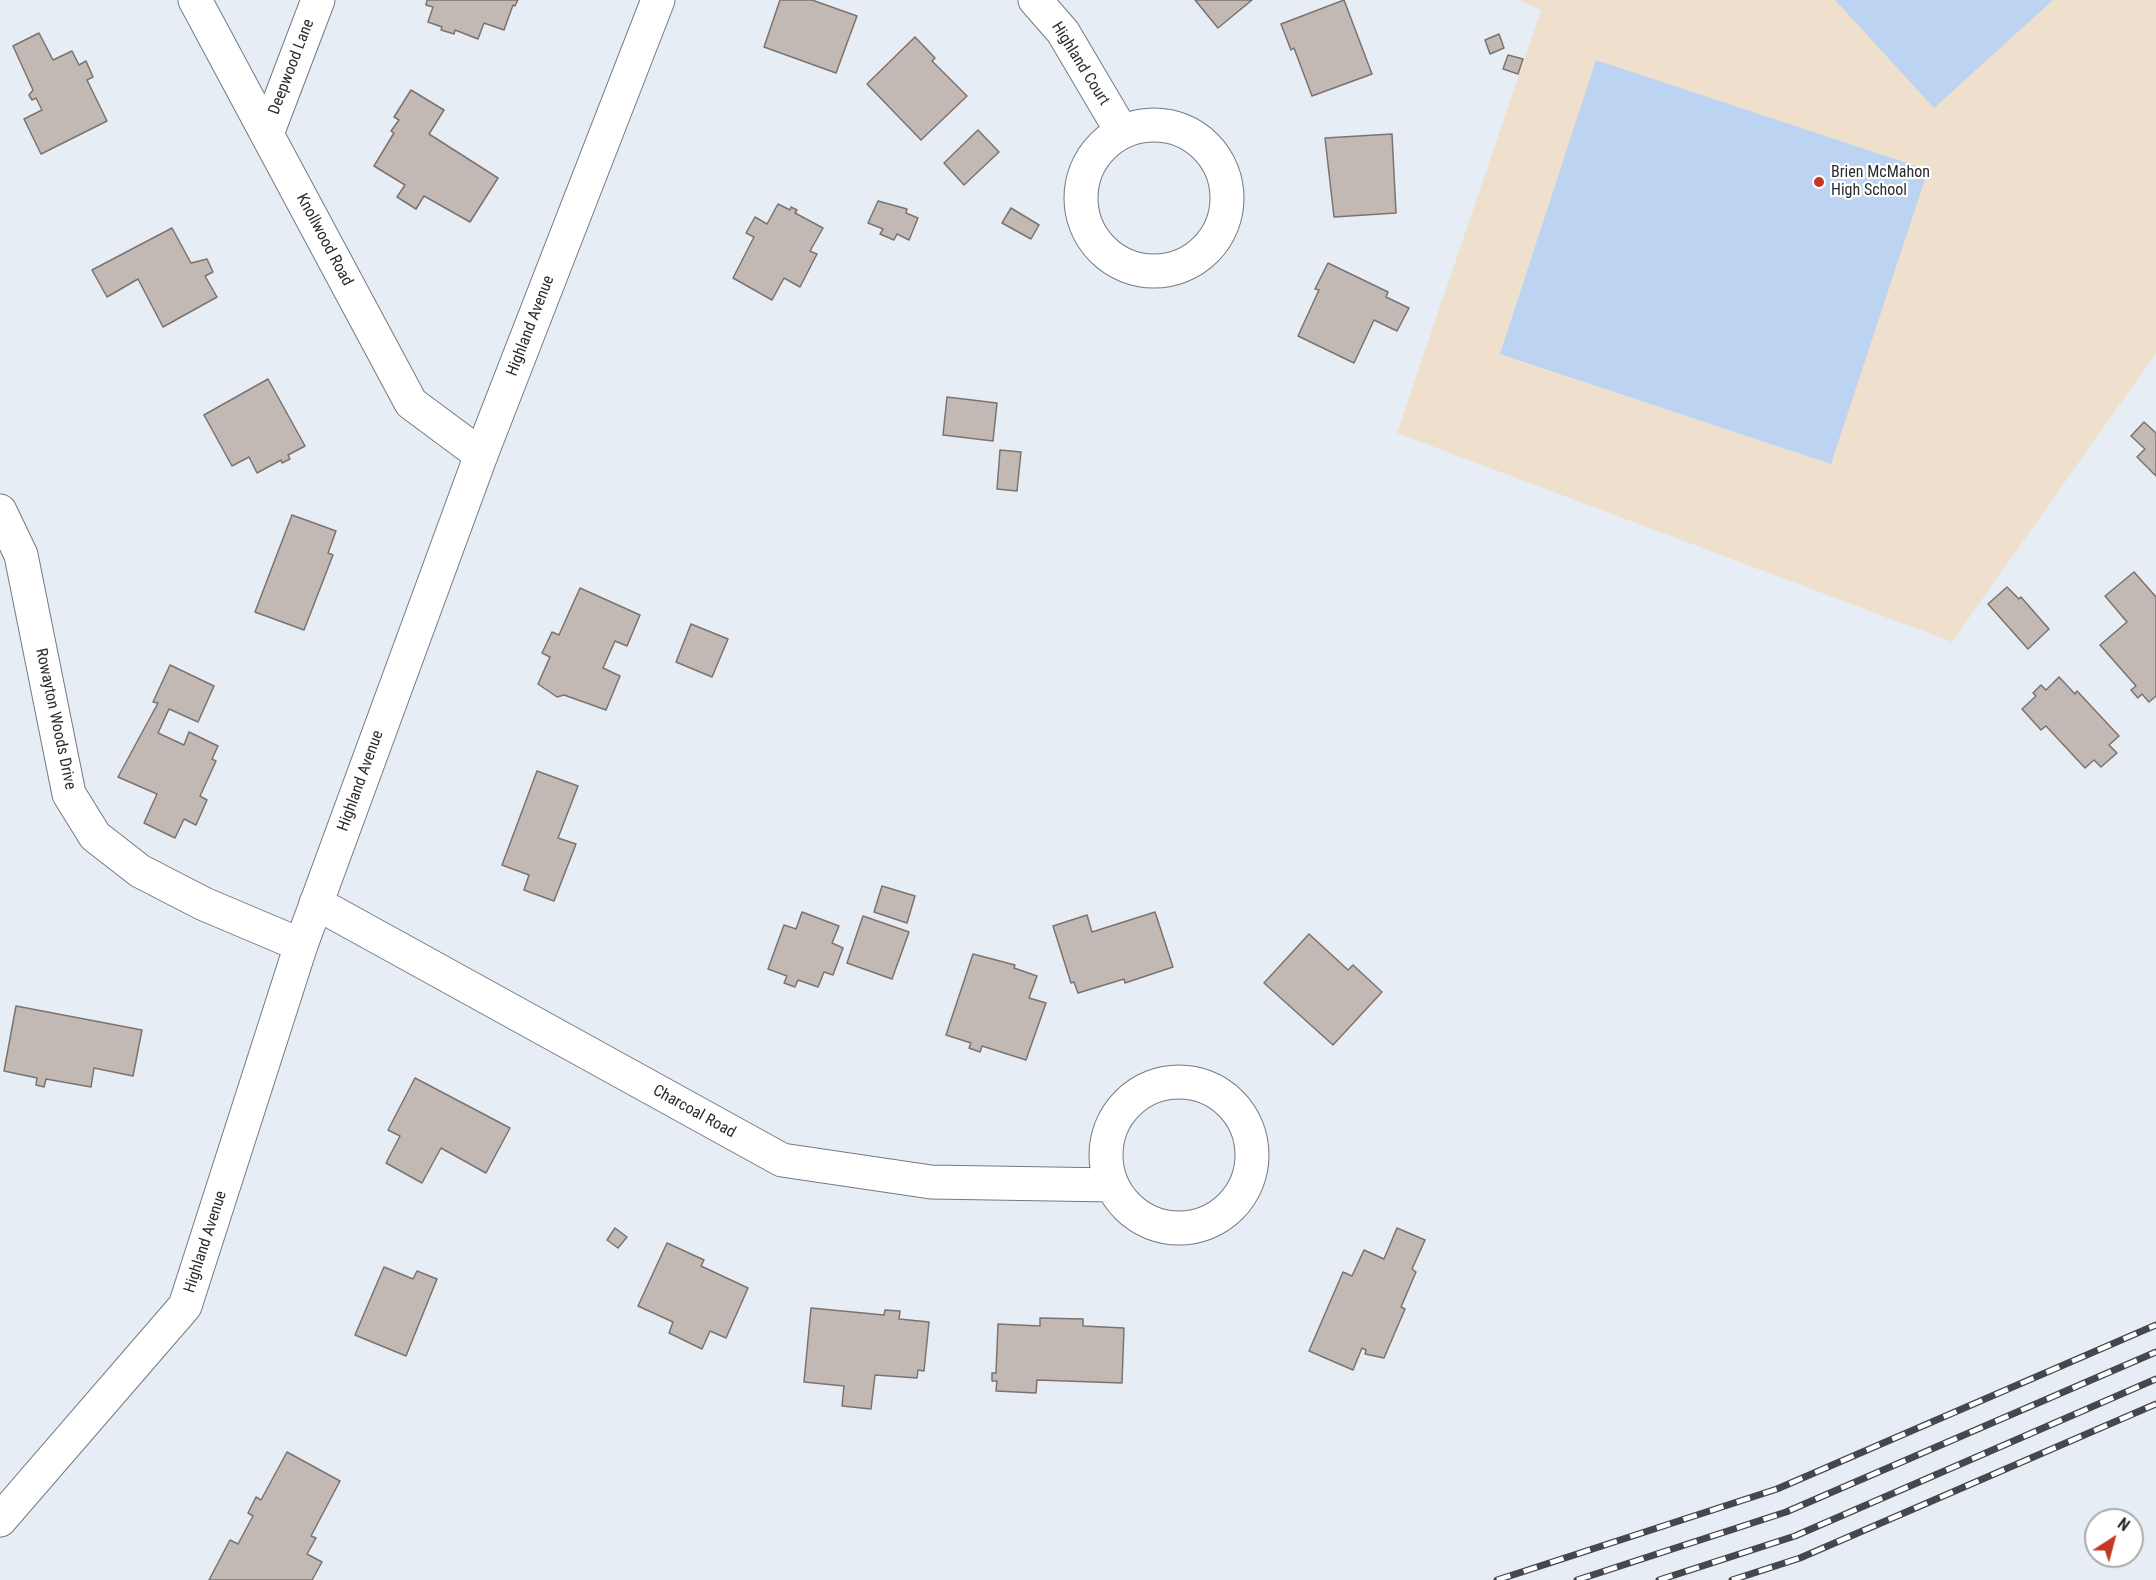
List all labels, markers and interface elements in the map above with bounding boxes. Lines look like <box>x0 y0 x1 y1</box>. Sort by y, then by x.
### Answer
street label: Deepwood Lane <box>265 17 319 117</box>
street label: Highland Court <box>1047 19 1113 109</box>
place label: Brien McMahon High School <box>1831 163 1930 201</box>
marker: Brien McMahon High School <box>1812 175 1826 189</box>
street label: Knollwood Road <box>292 191 356 289</box>
street label: Highland Avenue <box>503 273 559 379</box>
street label: Rowayton Woods Drive <box>31 647 79 791</box>
street label: Highland Avenue <box>334 728 388 834</box>
street label: Charcoal Road <box>649 1081 739 1143</box>
street label: Highland Avenue <box>180 1189 232 1295</box>
north arrow <box>2084 1508 2144 1568</box>
text: N <box>2114 1514 2133 1535</box>

